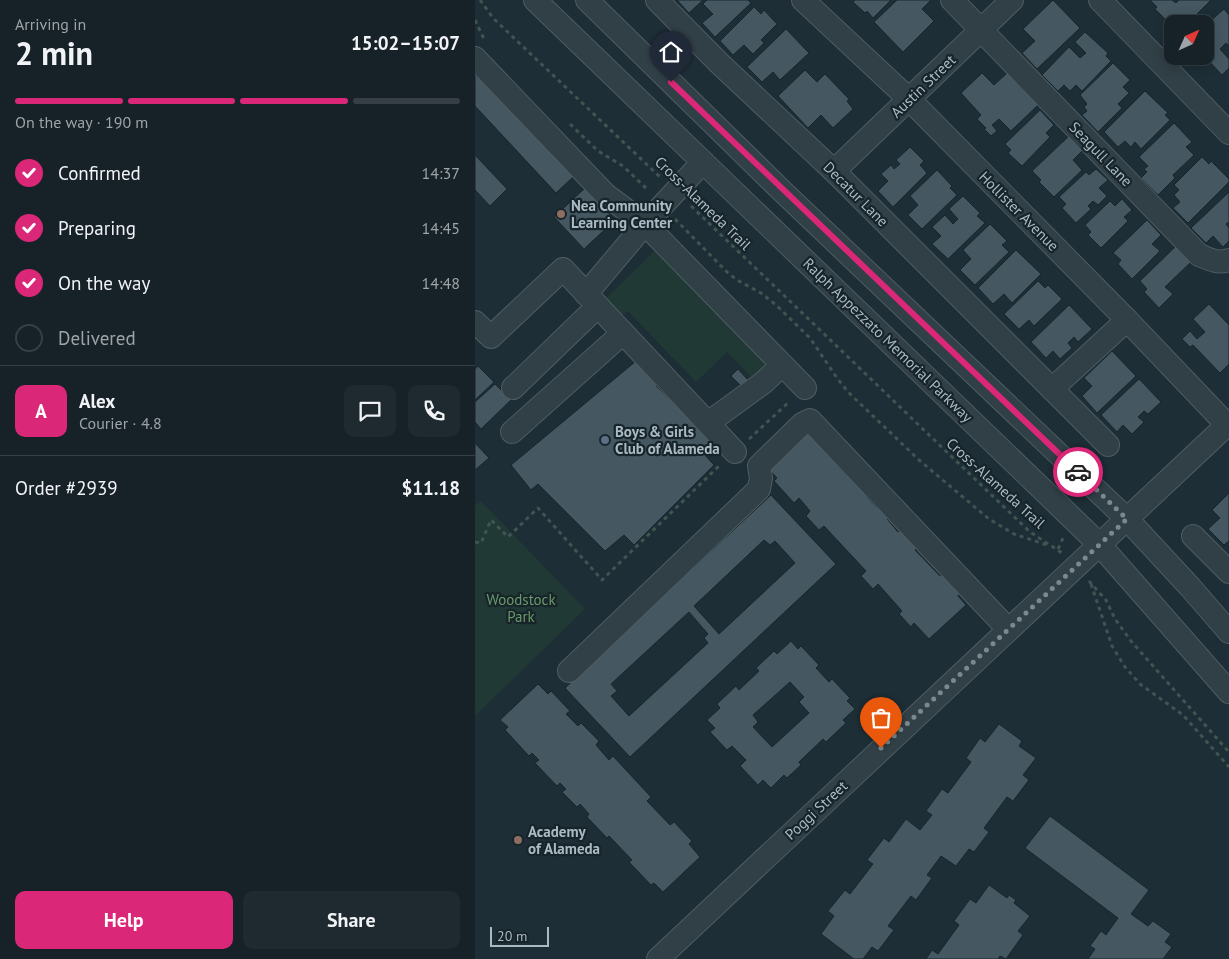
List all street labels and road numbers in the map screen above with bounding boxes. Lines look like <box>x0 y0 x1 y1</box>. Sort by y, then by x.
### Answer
street label: Austin Street <box>887 50 959 122</box>
street label: Seagull Lane <box>1065 118 1137 190</box>
street label: Cross-Alameda Trail <box>651 152 756 254</box>
street label: Decatur Lane <box>819 157 893 231</box>
street label: Hollister Avenue <box>975 167 1063 255</box>
street label: Ralph Appezzato Memorial Parkway <box>799 254 977 426</box>
street label: Cross-Alameda Trail <box>943 434 1050 533</box>
street label: Poggi Street <box>781 776 851 844</box>

